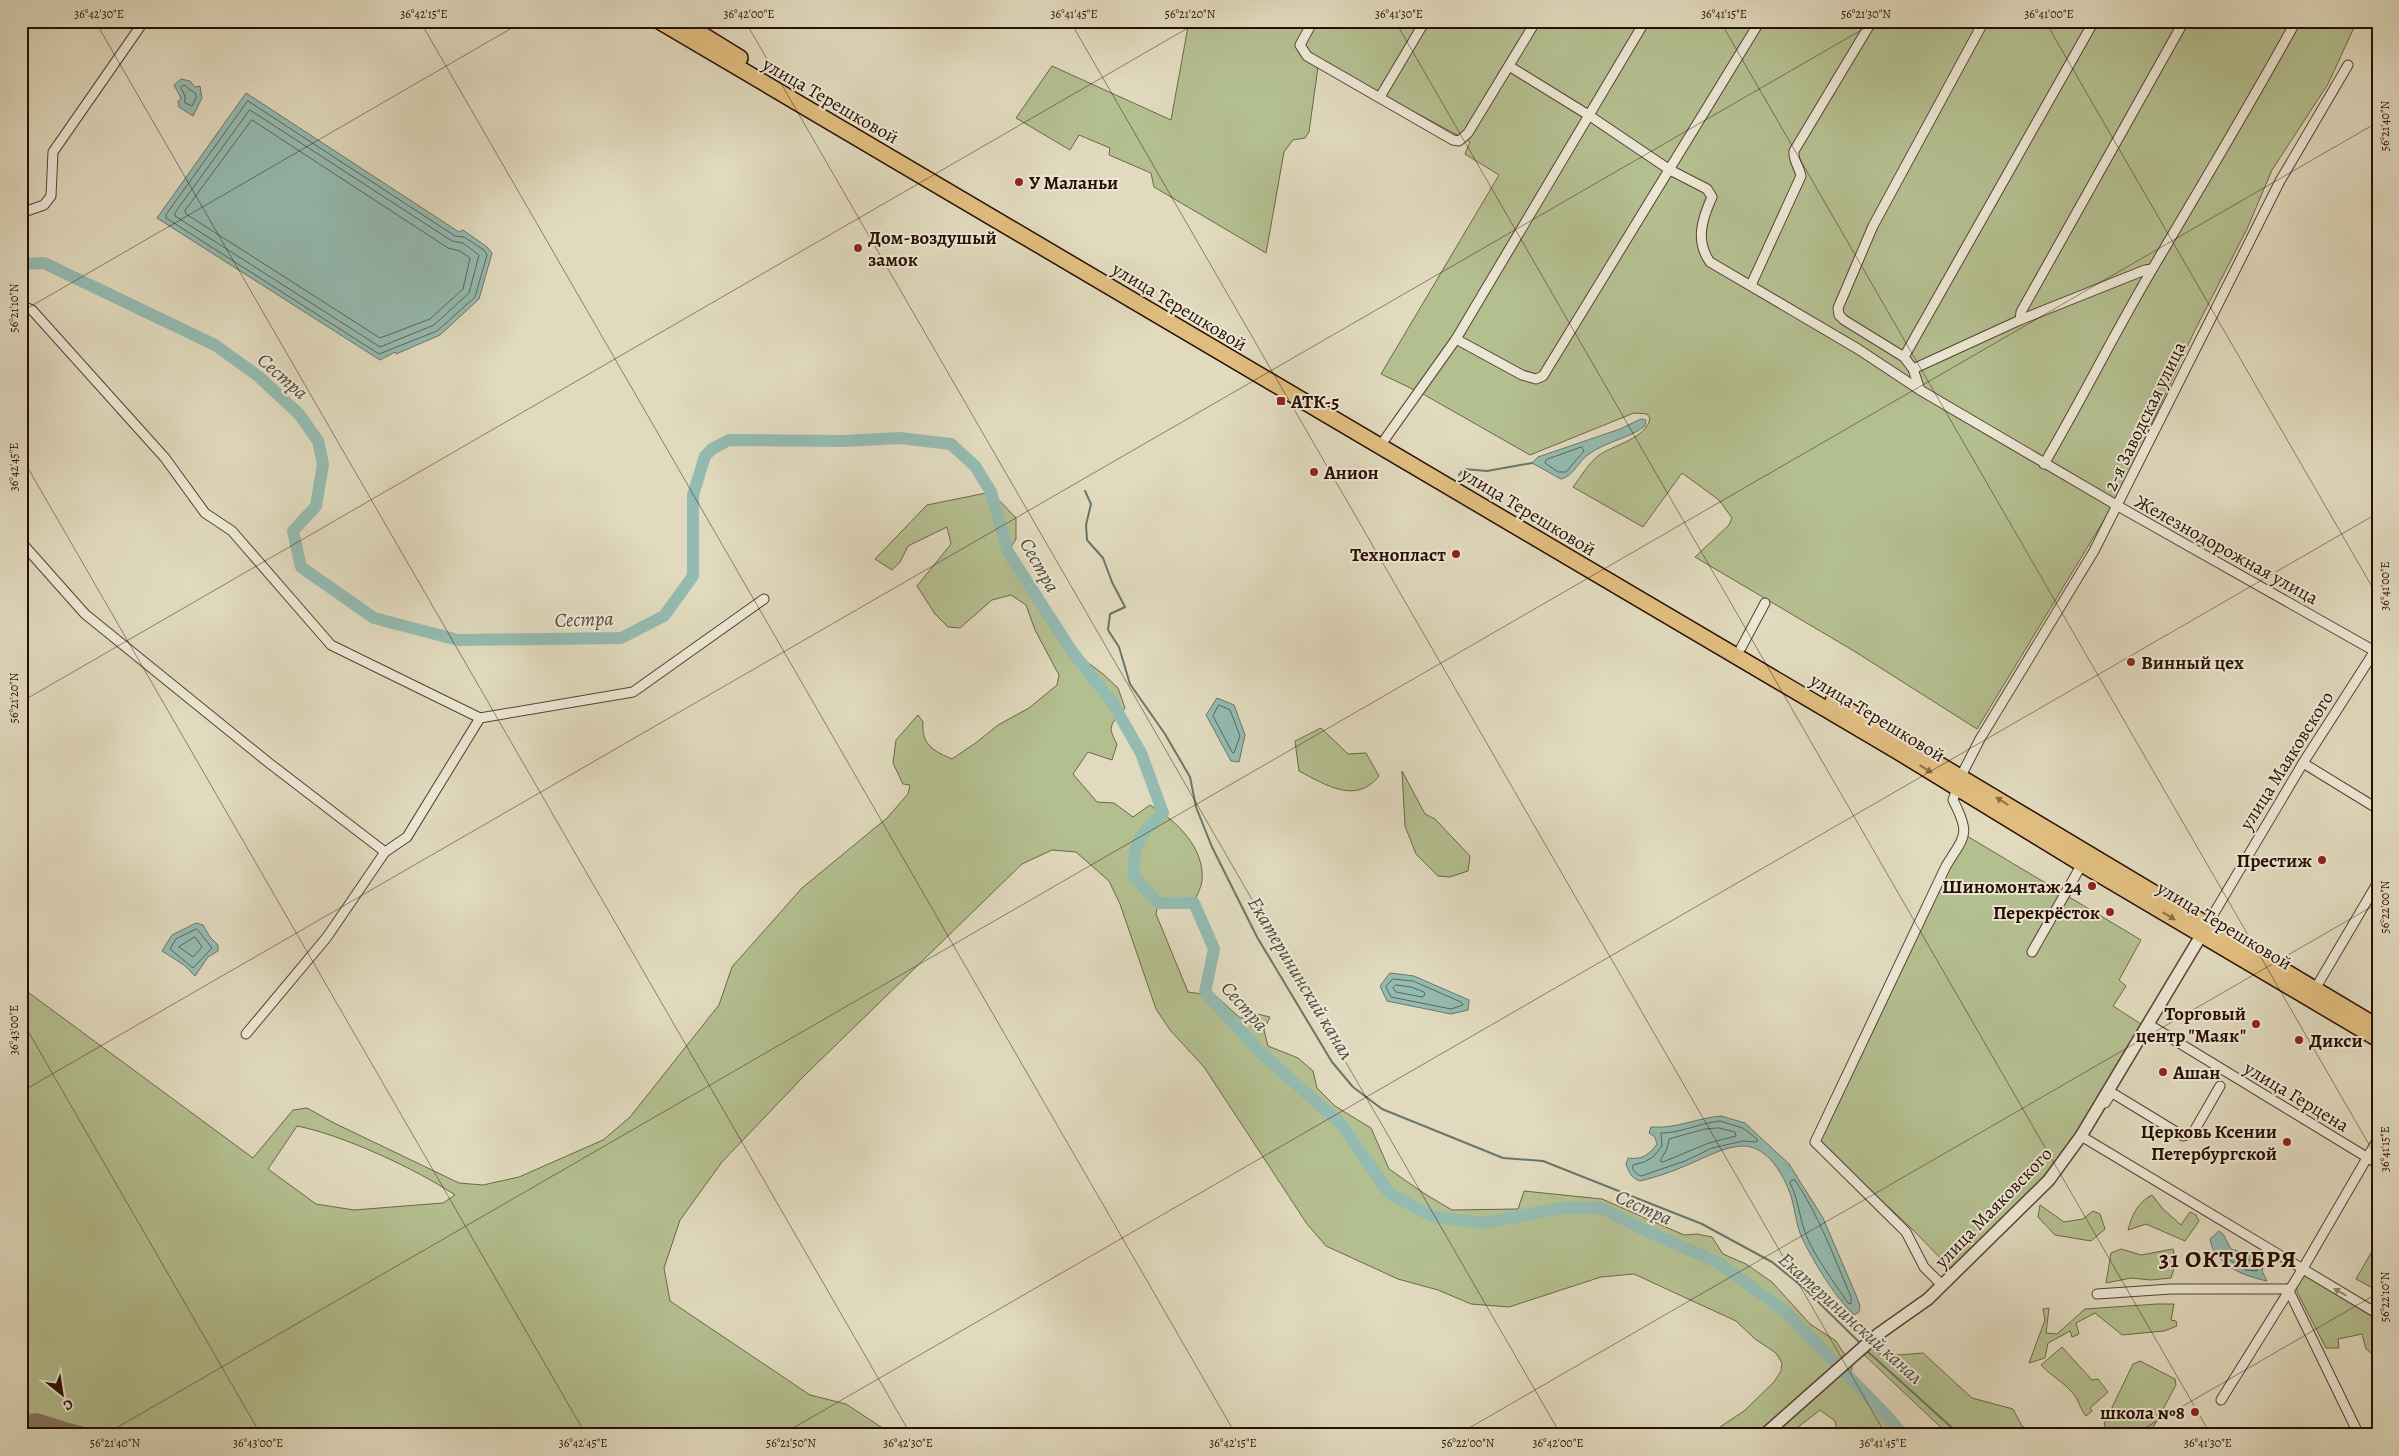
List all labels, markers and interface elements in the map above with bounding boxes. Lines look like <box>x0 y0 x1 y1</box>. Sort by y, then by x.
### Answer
text: 36°42'30"E <box>74 6 124 22</box>
text: 36°42'15"E <box>400 6 448 22</box>
text: 36°42'00"E <box>724 6 774 22</box>
text: 36°41'45"E <box>1050 6 1098 22</box>
text: 56°21'20"N <box>1165 6 1216 22</box>
text: 36°41'30"E <box>1375 6 1423 22</box>
text: 36°41'15"E <box>1701 6 1747 22</box>
text: 56°21'30"N <box>1841 6 1891 22</box>
text: 36°41'00"E <box>2024 6 2074 22</box>
street label: улица Терешковой <box>757 51 903 150</box>
text: 56°21'40"N <box>2377 100 2393 151</box>
place label: У Маланьи <box>1029 170 1118 196</box>
marker: У Маланьи <box>1013 176 1025 188</box>
place label: Дом-воздушый замок <box>868 225 997 273</box>
marker: Дом-воздушый замок <box>852 242 864 254</box>
street label: улица Терешковой <box>1106 256 1252 357</box>
text: 56°21'10"N <box>6 283 22 332</box>
street label: 2-я Заводская улица <box>2097 337 2193 496</box>
water label: Сестра <box>251 347 314 406</box>
place label: АТК-5 <box>1290 389 1339 415</box>
marker: АТК-5 <box>1275 395 1287 407</box>
text: 36°42'45"E <box>6 443 22 491</box>
place label: Анион <box>1323 460 1379 486</box>
street label: улица Терешковой <box>1455 461 1601 562</box>
marker: Анион <box>1308 466 1320 478</box>
street label: Железнодорожная улица <box>2130 489 2323 611</box>
water label: Сестра <box>1013 533 1066 598</box>
place label: Технопласт <box>1350 542 1446 568</box>
marker: Технопласт <box>1450 548 1462 560</box>
text: 36°41'00"E <box>2377 561 2393 611</box>
water label: Сестра <box>554 605 614 634</box>
place label: Винный цех <box>2141 650 2244 676</box>
marker: Винный цех <box>2125 656 2137 668</box>
street label: улица Терешковой <box>1804 667 1950 768</box>
text: 56°21'20"N <box>6 672 22 723</box>
street label: улица Маяковского <box>2233 686 2340 836</box>
one-way arrow <box>1920 764 1933 773</box>
one-way arrow <box>1995 797 2008 806</box>
place label: Престиж <box>2237 848 2312 874</box>
marker: Престиж <box>2316 854 2328 866</box>
place label: Шиномонтаж 24 <box>1942 874 2082 900</box>
street label: улица Терешковой <box>2151 875 2297 976</box>
marker: Шиномонтаж 24 <box>2086 880 2098 892</box>
text: 56°22'00"N <box>2377 880 2393 933</box>
water label: Екатерининский канал <box>1241 892 1360 1065</box>
place label: Перекрёсток <box>1993 900 2100 926</box>
marker: Перекрёсток <box>2104 906 2116 918</box>
one-way arrow <box>2163 911 2176 920</box>
water label: Сестра <box>1215 975 1274 1037</box>
place label: Торговый центр "Маяк" <box>2136 1001 2246 1049</box>
text: 36°43'00"E <box>6 1005 22 1055</box>
marker: Торговый центр "Маяк" <box>2250 1018 2262 1030</box>
place label: Дикси <box>2309 1028 2363 1054</box>
marker: Дикси <box>2293 1034 2305 1046</box>
street label: улица Герцена <box>2238 1055 2354 1139</box>
place label: Ашан <box>2172 1060 2221 1086</box>
marker: Ашан <box>2157 1066 2169 1078</box>
place label: Церковь Ксении Петербургской <box>2141 1119 2277 1167</box>
text: 36°41'15"E <box>2377 1126 2393 1172</box>
marker: Церковь Ксении Петербургской <box>2281 1136 2293 1148</box>
street label: улица Маяковского <box>1928 1141 2058 1275</box>
water label: Сестра <box>1611 1183 1676 1232</box>
district label: 31 ОКТЯБРЯ <box>2159 1243 2297 1275</box>
water label: Екатерининский канал <box>1773 1246 1929 1391</box>
text: 56°22'10"N <box>2377 1271 2393 1322</box>
one-way arrow <box>2333 1287 2346 1296</box>
north arrow <box>38 1368 88 1418</box>
text: С <box>59 1394 77 1415</box>
place label: школа №8 <box>2100 1400 2185 1426</box>
marker: школа №8 <box>2189 1406 2201 1418</box>
text: 56°21'40"N <box>90 1435 141 1451</box>
text: 36°43'00"E <box>233 1435 283 1451</box>
text: 36°42'45"E <box>559 1435 607 1451</box>
text: 56°21'50"N <box>766 1435 816 1451</box>
text: 36°42'30"E <box>883 1435 933 1451</box>
text: 36°42'15"E <box>1209 1435 1257 1451</box>
text: 56°22'00"N <box>1442 1435 1495 1451</box>
text: 36°42'00"E <box>1533 1435 1583 1451</box>
text: 36°41'45"E <box>1859 1435 1907 1451</box>
text: 36°41'30"E <box>2184 1435 2232 1451</box>

